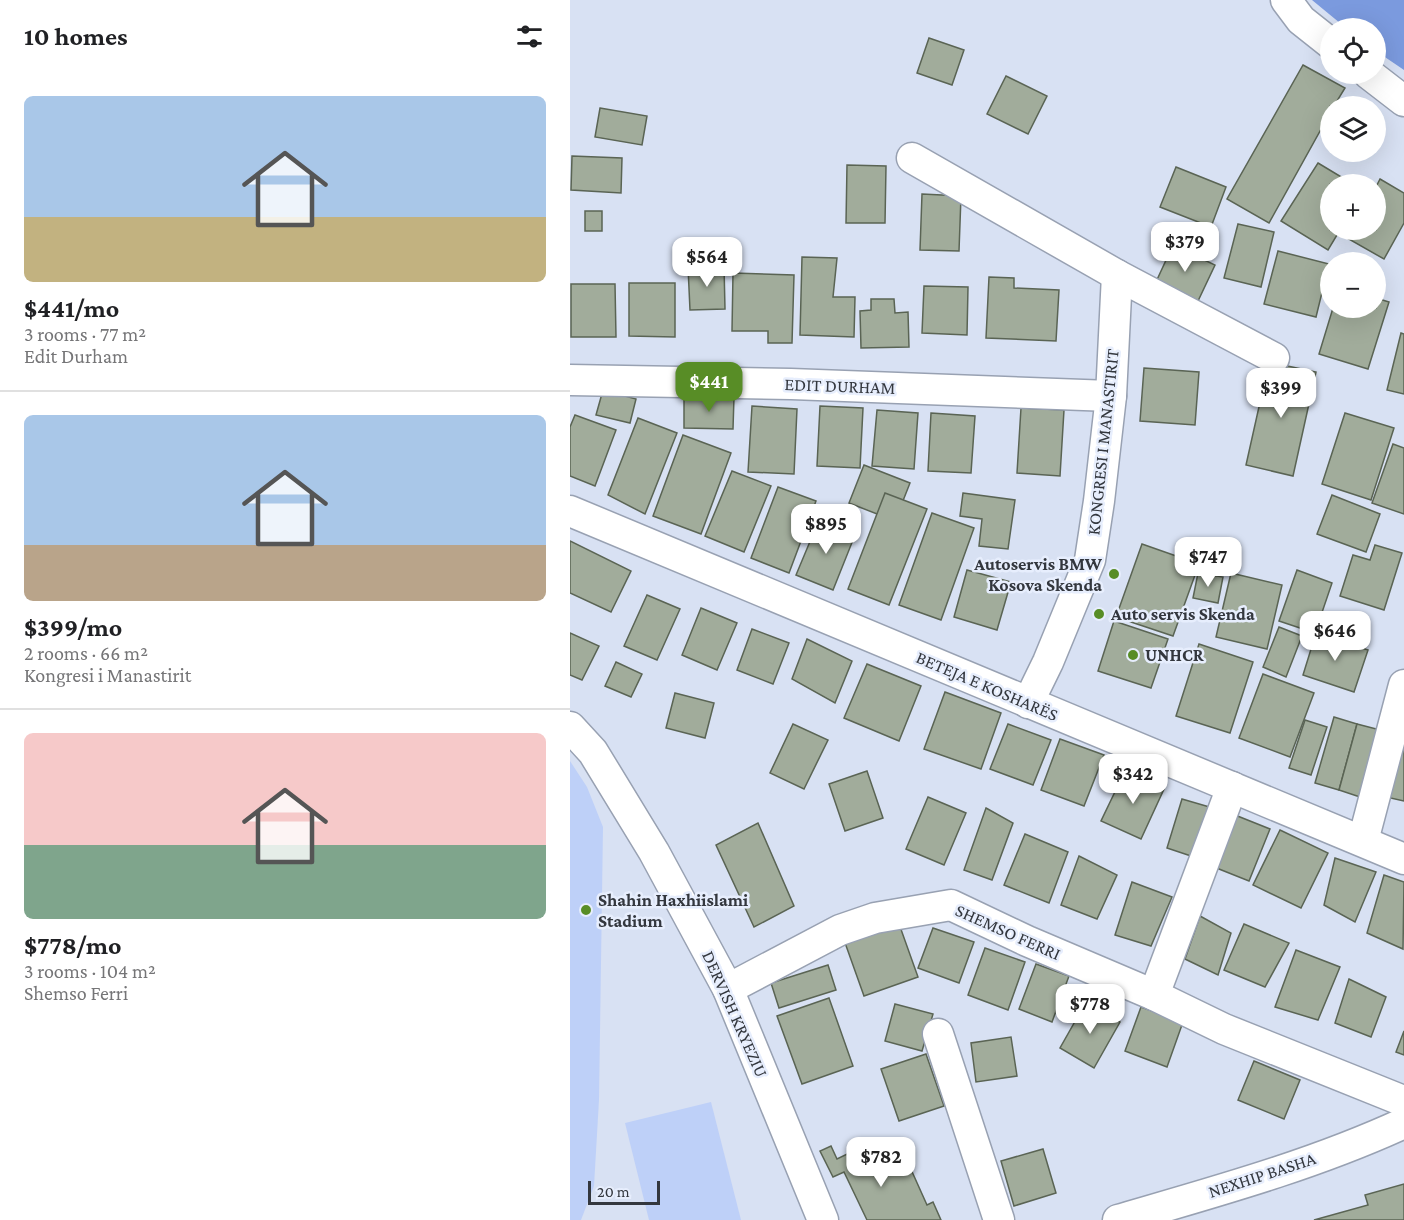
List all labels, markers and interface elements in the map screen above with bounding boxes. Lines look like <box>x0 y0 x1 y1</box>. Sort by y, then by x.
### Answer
map controls <box>1320 18 1386 318</box>
button: locate <box>1320 18 1386 84</box>
icon: filters <box>513 20 546 53</box>
text: 10 homes <box>24 22 128 51</box>
button: layers <box>1320 96 1386 162</box>
icon: home <box>231 135 339 243</box>
button: + <box>1320 174 1386 240</box>
pin: $379 <box>1149 222 1221 273</box>
text: $379 <box>1165 230 1205 252</box>
pin: $564 <box>671 237 743 288</box>
text: $564 <box>686 245 728 267</box>
button: − <box>1320 252 1386 318</box>
text: $441/mo <box>24 294 119 323</box>
text: 3 rooms · 77 m² <box>24 323 146 345</box>
text: Edit Durham <box>24 345 128 367</box>
street label: KONGRESI I MANASTIRIT <box>1083 348 1123 536</box>
pin: $441 <box>673 362 745 413</box>
pin: $399 <box>1245 368 1317 419</box>
text: $441 <box>689 370 729 392</box>
street label: EDIT DURHAM <box>784 374 896 398</box>
text: $399 <box>1260 376 1302 398</box>
icon: home <box>231 454 339 562</box>
pin: $895 <box>790 504 862 555</box>
text: $895 <box>805 512 847 534</box>
pin: $747 <box>1172 537 1244 588</box>
text: $747 <box>1189 545 1227 567</box>
place label: Autoservis BMW Kosova Skenda <box>973 554 1103 595</box>
marker: Autoservis BMW Kosova Skenda <box>1107 567 1121 581</box>
place label: Auto servis Skenda <box>1110 604 1255 624</box>
marker: Auto servis Skenda <box>1092 607 1106 621</box>
pin: $646 <box>1299 611 1371 662</box>
text: $399/mo <box>24 613 122 642</box>
text: $646 <box>1314 619 1356 641</box>
text: 2 rooms · 66 m² <box>24 642 148 664</box>
place label: UNHCR <box>1145 645 1205 665</box>
street label: BETEJA E KOSHARËS <box>913 647 1061 725</box>
marker: UNHCR <box>1126 648 1140 662</box>
text: Kongresi i Manastirit <box>24 664 191 686</box>
pin: $342 <box>1097 754 1169 805</box>
text: $342 <box>1113 762 1153 784</box>
icon: home <box>231 772 339 880</box>
place label: Shahin Haxhiislami Stadium <box>598 890 749 931</box>
street label: SHEMSO FERRI <box>952 900 1064 964</box>
marker: Shahin Haxhiislami Stadium <box>579 903 593 917</box>
text: $778/mo <box>24 931 121 960</box>
street label: DERVISH KRYEZIU <box>698 948 772 1080</box>
text: 3 rooms · 104 m² <box>24 960 156 982</box>
text: Shemso Ferri <box>24 982 128 1004</box>
pin: $778 <box>1054 984 1126 1035</box>
text: $778 <box>1070 992 1110 1014</box>
pin: $782 <box>845 1137 917 1188</box>
text: $782 <box>860 1145 902 1167</box>
street label: NEXHIP BASHA <box>1206 1148 1319 1202</box>
scale bar <box>588 1178 660 1206</box>
text: 20 m <box>597 1183 630 1200</box>

